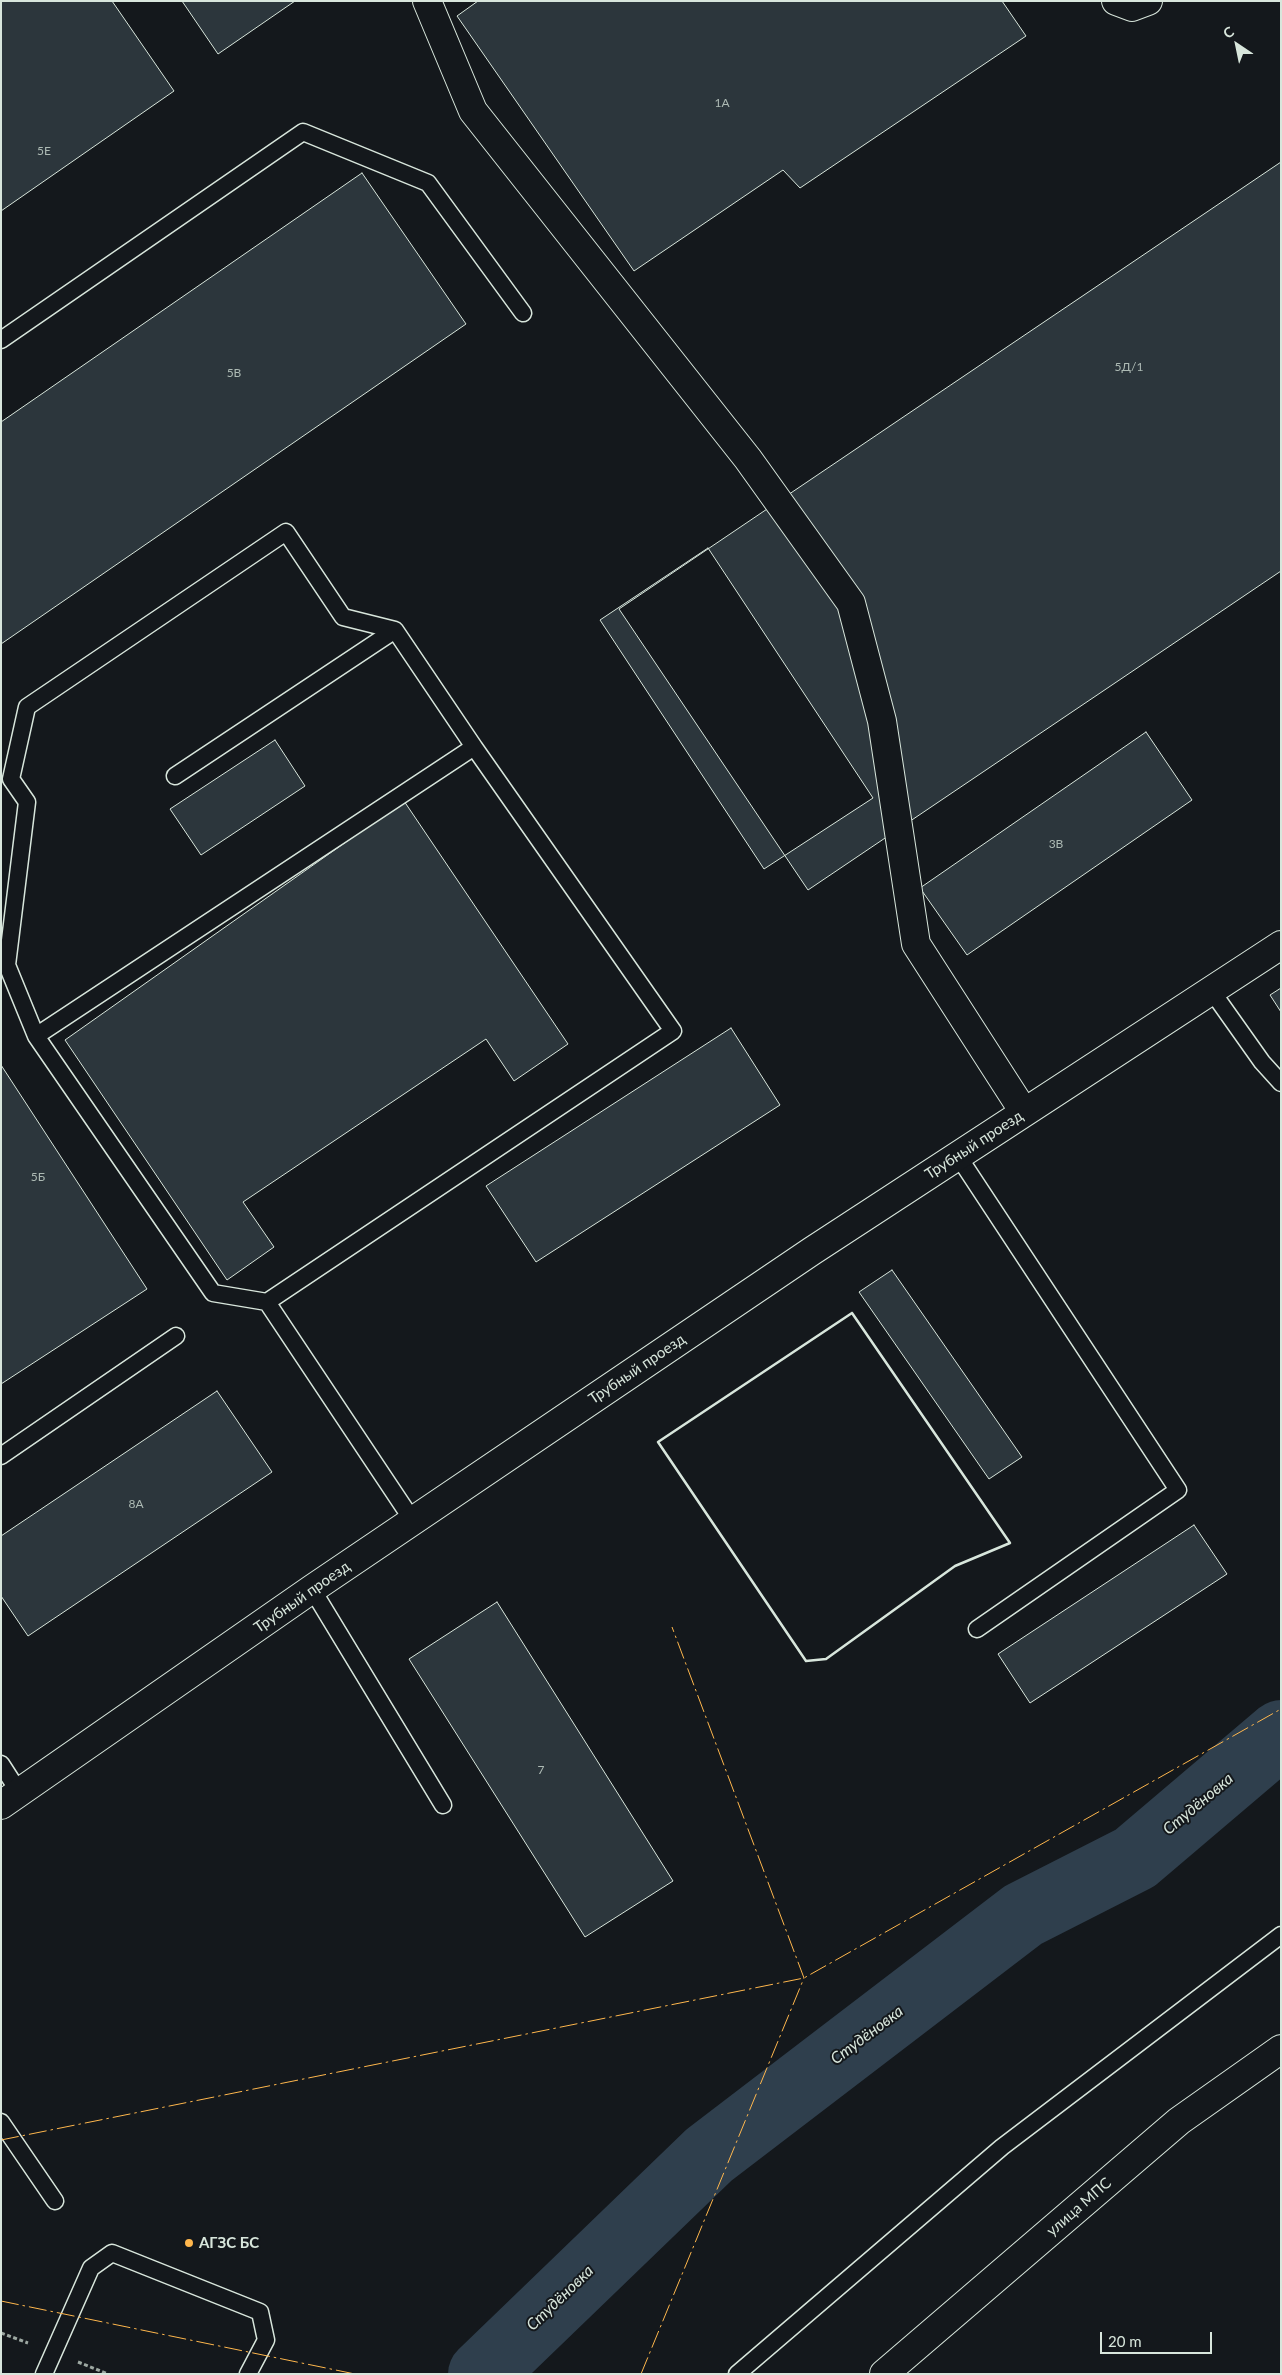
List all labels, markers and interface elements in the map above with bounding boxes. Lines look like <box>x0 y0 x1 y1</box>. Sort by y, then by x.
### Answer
north arrow <box>1212 20 1262 70</box>
text: С <box>1220 23 1237 42</box>
house number: 1А <box>714 96 730 110</box>
house number: 5Е <box>37 144 51 158</box>
house number: 5Д/1 <box>1115 360 1143 374</box>
house number: 5В <box>227 366 241 380</box>
house number: 3В <box>1049 837 1063 851</box>
street label: Трубный проезд <box>922 1107 1026 1183</box>
house number: 5Б <box>31 1170 45 1184</box>
street label: Трубный проезд <box>585 1330 689 1408</box>
house number: 8А <box>128 1497 144 1511</box>
street label: Трубный проезд <box>251 1557 353 1637</box>
house number: 7 <box>538 1763 544 1777</box>
water label: Студёновка <box>1159 1769 1237 1839</box>
water label: Студёновка <box>827 2002 907 2068</box>
street label: улица МПС <box>1043 2174 1115 2240</box>
place label: АГЗС БС <box>199 2234 259 2252</box>
marker: АГЗС БС <box>183 2237 195 2249</box>
water label: Студёновка <box>522 2261 598 2335</box>
scale bar <box>1102 2322 1214 2354</box>
text: 20 m <box>1108 2332 1142 2350</box>

